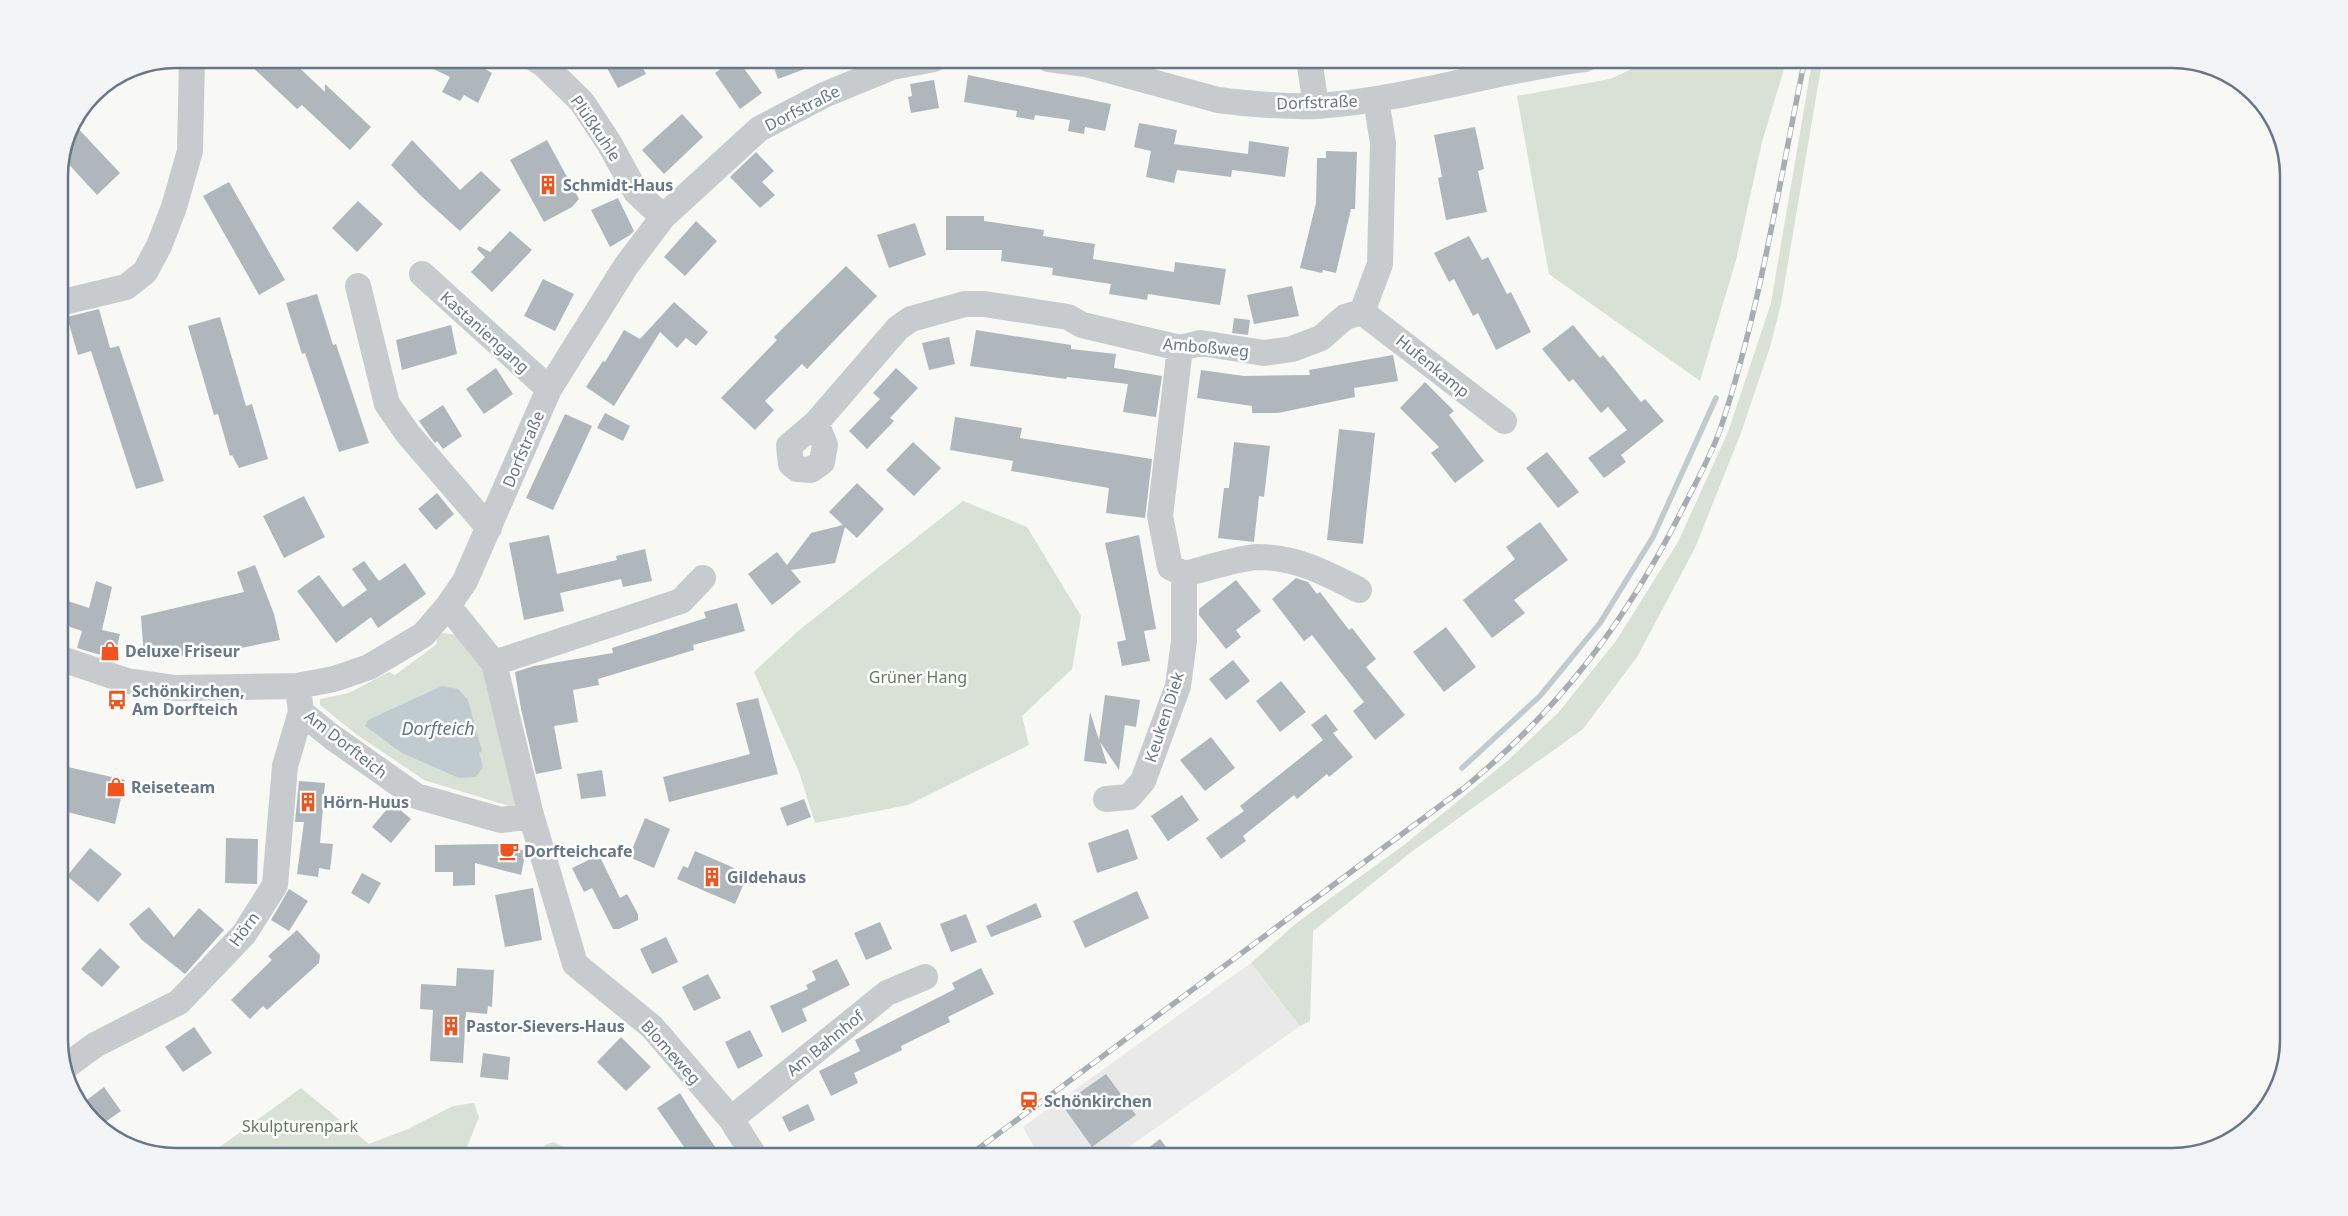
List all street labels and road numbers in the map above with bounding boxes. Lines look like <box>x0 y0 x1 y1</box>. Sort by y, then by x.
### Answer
street label: Dorfstraße <box>761 80 843 136</box>
street label: Dorfstraße <box>1276 90 1358 114</box>
street label: Plüßkuhle <box>566 91 626 165</box>
street label: Kastaniengang <box>436 286 534 378</box>
street label: Hufenkamp <box>1392 330 1474 402</box>
street label: Amboßweg <box>1162 332 1250 362</box>
street label: Dorfstraße <box>497 407 549 491</box>
street label: Keuken Diek <box>1139 669 1189 765</box>
street label: Am Dorfteich <box>300 705 392 783</box>
street label: Hörn <box>224 907 264 951</box>
street label: Am Bahnhof <box>782 1004 869 1081</box>
street label: Blomeweg <box>636 1015 706 1089</box>

